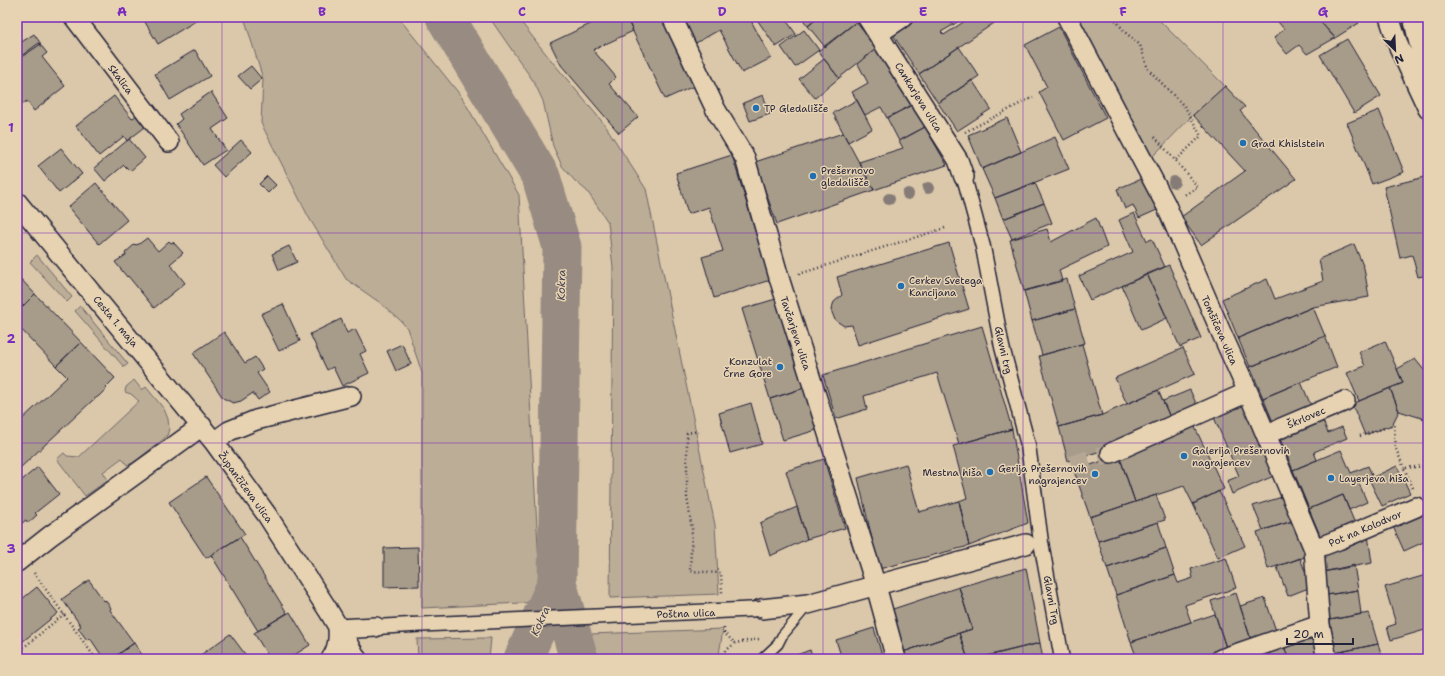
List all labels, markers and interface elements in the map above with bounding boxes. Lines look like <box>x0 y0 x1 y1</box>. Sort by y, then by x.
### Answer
text: A <box>117 3 127 20</box>
text: B <box>318 3 326 20</box>
text: C <box>518 3 526 20</box>
text: D <box>717 3 727 20</box>
text: E <box>919 3 928 20</box>
text: F <box>1119 3 1127 20</box>
text: G <box>1318 3 1329 20</box>
north arrow <box>1375 30 1415 70</box>
text: N <box>1392 50 1406 67</box>
street label: Cankarjeva ulica <box>892 60 946 135</box>
street label: Skalica <box>105 62 136 97</box>
place label: TP Gledališče <box>764 102 829 115</box>
marker: TP Gledališče <box>751 103 761 113</box>
text: 1 <box>8 119 14 136</box>
place label: Grad Khislstein <box>1251 137 1325 150</box>
marker: Grad Khislstein <box>1238 138 1248 148</box>
place label: Prešernovo gledališče <box>821 164 874 189</box>
marker: Prešernovo gledališče <box>808 171 818 181</box>
water label: Kokra <box>554 269 569 301</box>
place label: Cerkev Svetega Kancijana <box>909 274 983 299</box>
marker: Cerkev Svetega Kancijana <box>896 281 906 291</box>
street label: Cesta 1. maja <box>90 293 141 350</box>
street label: Tomšičeva ulica <box>1198 293 1241 368</box>
street label: Tavčarjeva ulica <box>777 295 814 372</box>
street label: Glavni trg <box>992 325 1015 375</box>
text: 2 <box>6 330 16 347</box>
place label: Konzulat Črne Gore <box>723 355 772 380</box>
marker: Konzulat Črne Gore <box>775 362 785 372</box>
street label: Škrlovec <box>1285 404 1327 431</box>
place label: Galerija Prešernovih nagrajencev <box>1192 444 1290 469</box>
street label: Župančičeva ulica <box>215 449 276 526</box>
marker: Galerija Prešernovih nagrajencev <box>1179 451 1189 461</box>
place label: Gerija Prešernovih nagrajencev <box>998 462 1087 487</box>
place label: Mestna hiša <box>923 466 983 479</box>
marker: Mestna hiša <box>985 467 995 477</box>
marker: Gerija Prešernovih nagrajencev <box>1090 469 1100 479</box>
place label: Layerjeva hiša <box>1339 472 1409 485</box>
marker: Layerjeva hiša <box>1326 473 1336 483</box>
street label: Pot na Kolodvor <box>1327 507 1404 550</box>
text: 3 <box>6 540 16 557</box>
street label: Glavni Trg <box>1041 575 1062 626</box>
water label: Kokra <box>527 604 554 638</box>
street label: Poštna ulica <box>656 606 716 621</box>
scale bar <box>1287 620 1353 646</box>
text: 20 m <box>1293 626 1324 642</box>

